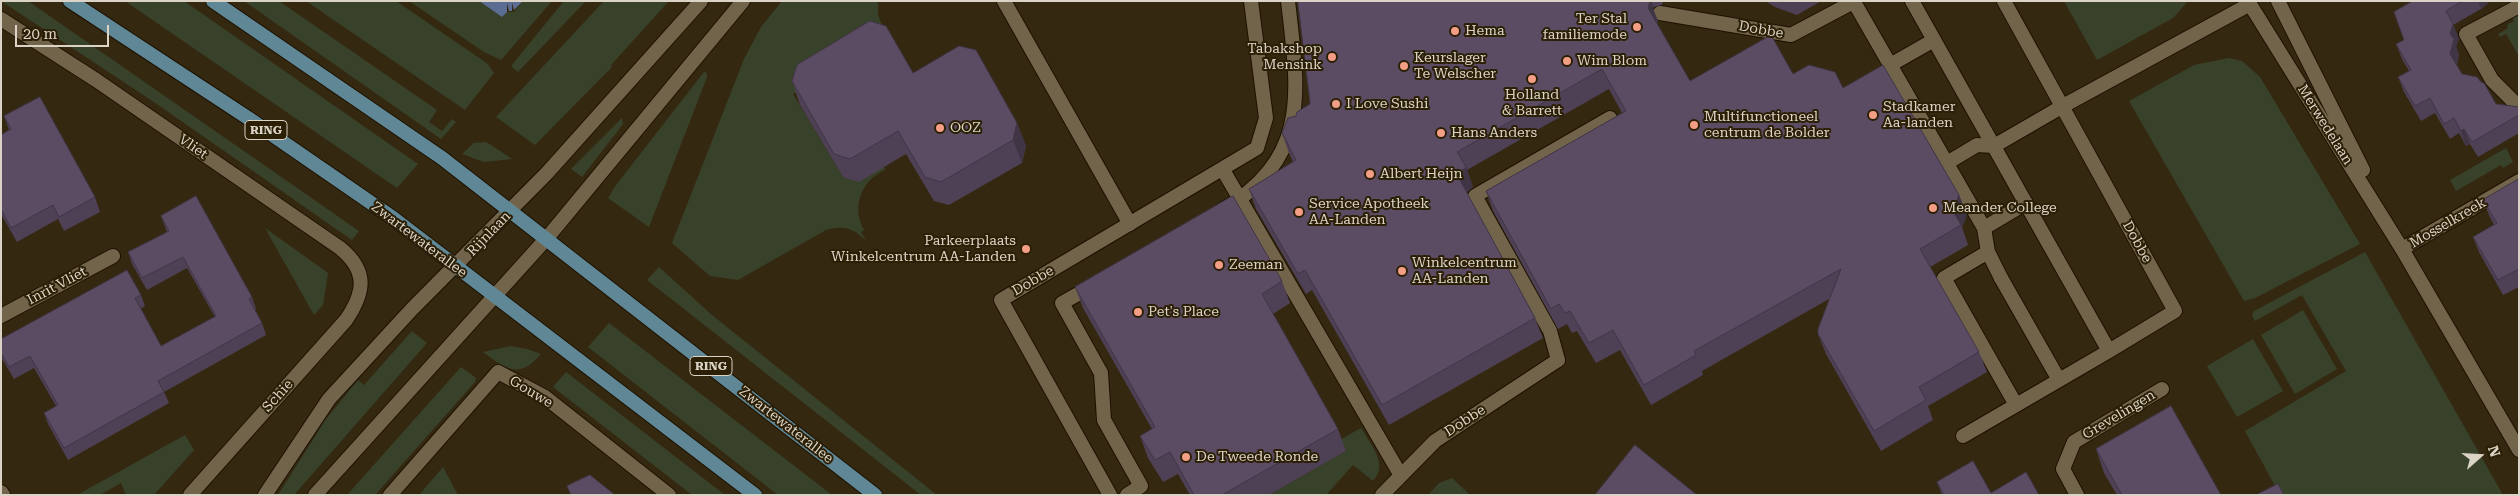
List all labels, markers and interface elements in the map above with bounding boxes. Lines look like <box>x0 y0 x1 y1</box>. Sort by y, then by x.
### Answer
place label: Ter Stal familiemode <box>1542 11 1627 44</box>
scale bar <box>18 15 111 47</box>
street label: Dobbe <box>1737 18 1785 42</box>
marker: Ter Stal familiemode <box>1631 21 1643 33</box>
place label: Hema <box>1465 23 1505 39</box>
text: 20 m <box>23 25 57 43</box>
marker: Hema <box>1449 25 1461 37</box>
place label: Tabakshop Mensink <box>1247 41 1322 74</box>
place label: Keurslager Te Welscher <box>1414 50 1496 82</box>
marker: Tabakshop Mensink <box>1326 51 1338 63</box>
place label: Wim Blom <box>1577 53 1647 69</box>
marker: Wim Blom <box>1561 55 1573 67</box>
marker: Keurslager Te Welscher <box>1398 60 1410 72</box>
marker: Holland & Barrett <box>1526 73 1538 85</box>
street label: Merwedelaan <box>2294 82 2356 168</box>
place label: Holland & Barrett <box>1502 87 1562 120</box>
place label: I Love Sushi <box>1346 96 1429 112</box>
marker: I Love Sushi <box>1330 98 1342 110</box>
place label: Stadkamer Aa-landen <box>1883 99 1955 132</box>
place label: Multifunctioneel centrum de Bolder <box>1704 109 1830 142</box>
marker: Stadkamer Aa-landen <box>1867 109 1879 121</box>
marker: Multifunctioneel centrum de Bolder <box>1688 119 1700 131</box>
road number: RING <box>245 120 287 140</box>
place label: OOZ <box>950 120 981 136</box>
marker: OOZ <box>934 122 946 134</box>
place label: Hans Anders <box>1451 125 1537 141</box>
marker: Hans Anders <box>1435 127 1447 139</box>
street label: Vliet <box>175 131 211 163</box>
place label: Albert Heijn <box>1380 166 1463 182</box>
marker: Albert Heijn <box>1364 168 1376 180</box>
street label: Mosselkreek <box>2407 194 2489 252</box>
place label: Service Apotheek AA-Landen <box>1309 196 1429 228</box>
street label: Zwartewaterallee <box>368 199 470 281</box>
place label: Meander College <box>1943 200 2057 216</box>
marker: Meander College <box>1927 202 1939 214</box>
marker: Service Apotheek AA-Landen <box>1293 206 1305 218</box>
street label: Rijnlaan <box>464 208 514 260</box>
street label: Dobbe <box>2119 218 2155 266</box>
place label: Parkeerplaats Winkelcentrum AA-Landen <box>831 233 1016 266</box>
marker: Parkeerplaats Winkelcentrum AA-Landen <box>1020 243 1032 255</box>
place label: Winkelcentrum AA-Landen <box>1412 255 1517 288</box>
place label: Zeeman <box>1229 257 1283 273</box>
marker: Zeeman <box>1213 259 1225 271</box>
street label: Dobbe <box>1009 262 1057 300</box>
street label: Inrit Vliet <box>24 263 90 309</box>
marker: Winkelcentrum AA-Landen <box>1396 265 1408 277</box>
place label: Pet's Place <box>1148 304 1219 320</box>
marker: Pet's Place <box>1132 306 1144 318</box>
road number: RING <box>690 356 732 376</box>
street label: Gouwe <box>506 373 556 411</box>
street label: Schie <box>259 376 297 416</box>
street label: Zwartewaterallee <box>735 383 837 467</box>
street label: Grevelingen <box>2080 387 2158 443</box>
street label: Dobbe <box>1441 402 1489 440</box>
north arrow <box>2455 431 2505 481</box>
text: N <box>2485 443 2504 459</box>
place label: De Tweede Ronde <box>1196 449 1318 465</box>
marker: De Tweede Ronde <box>1180 451 1192 463</box>

